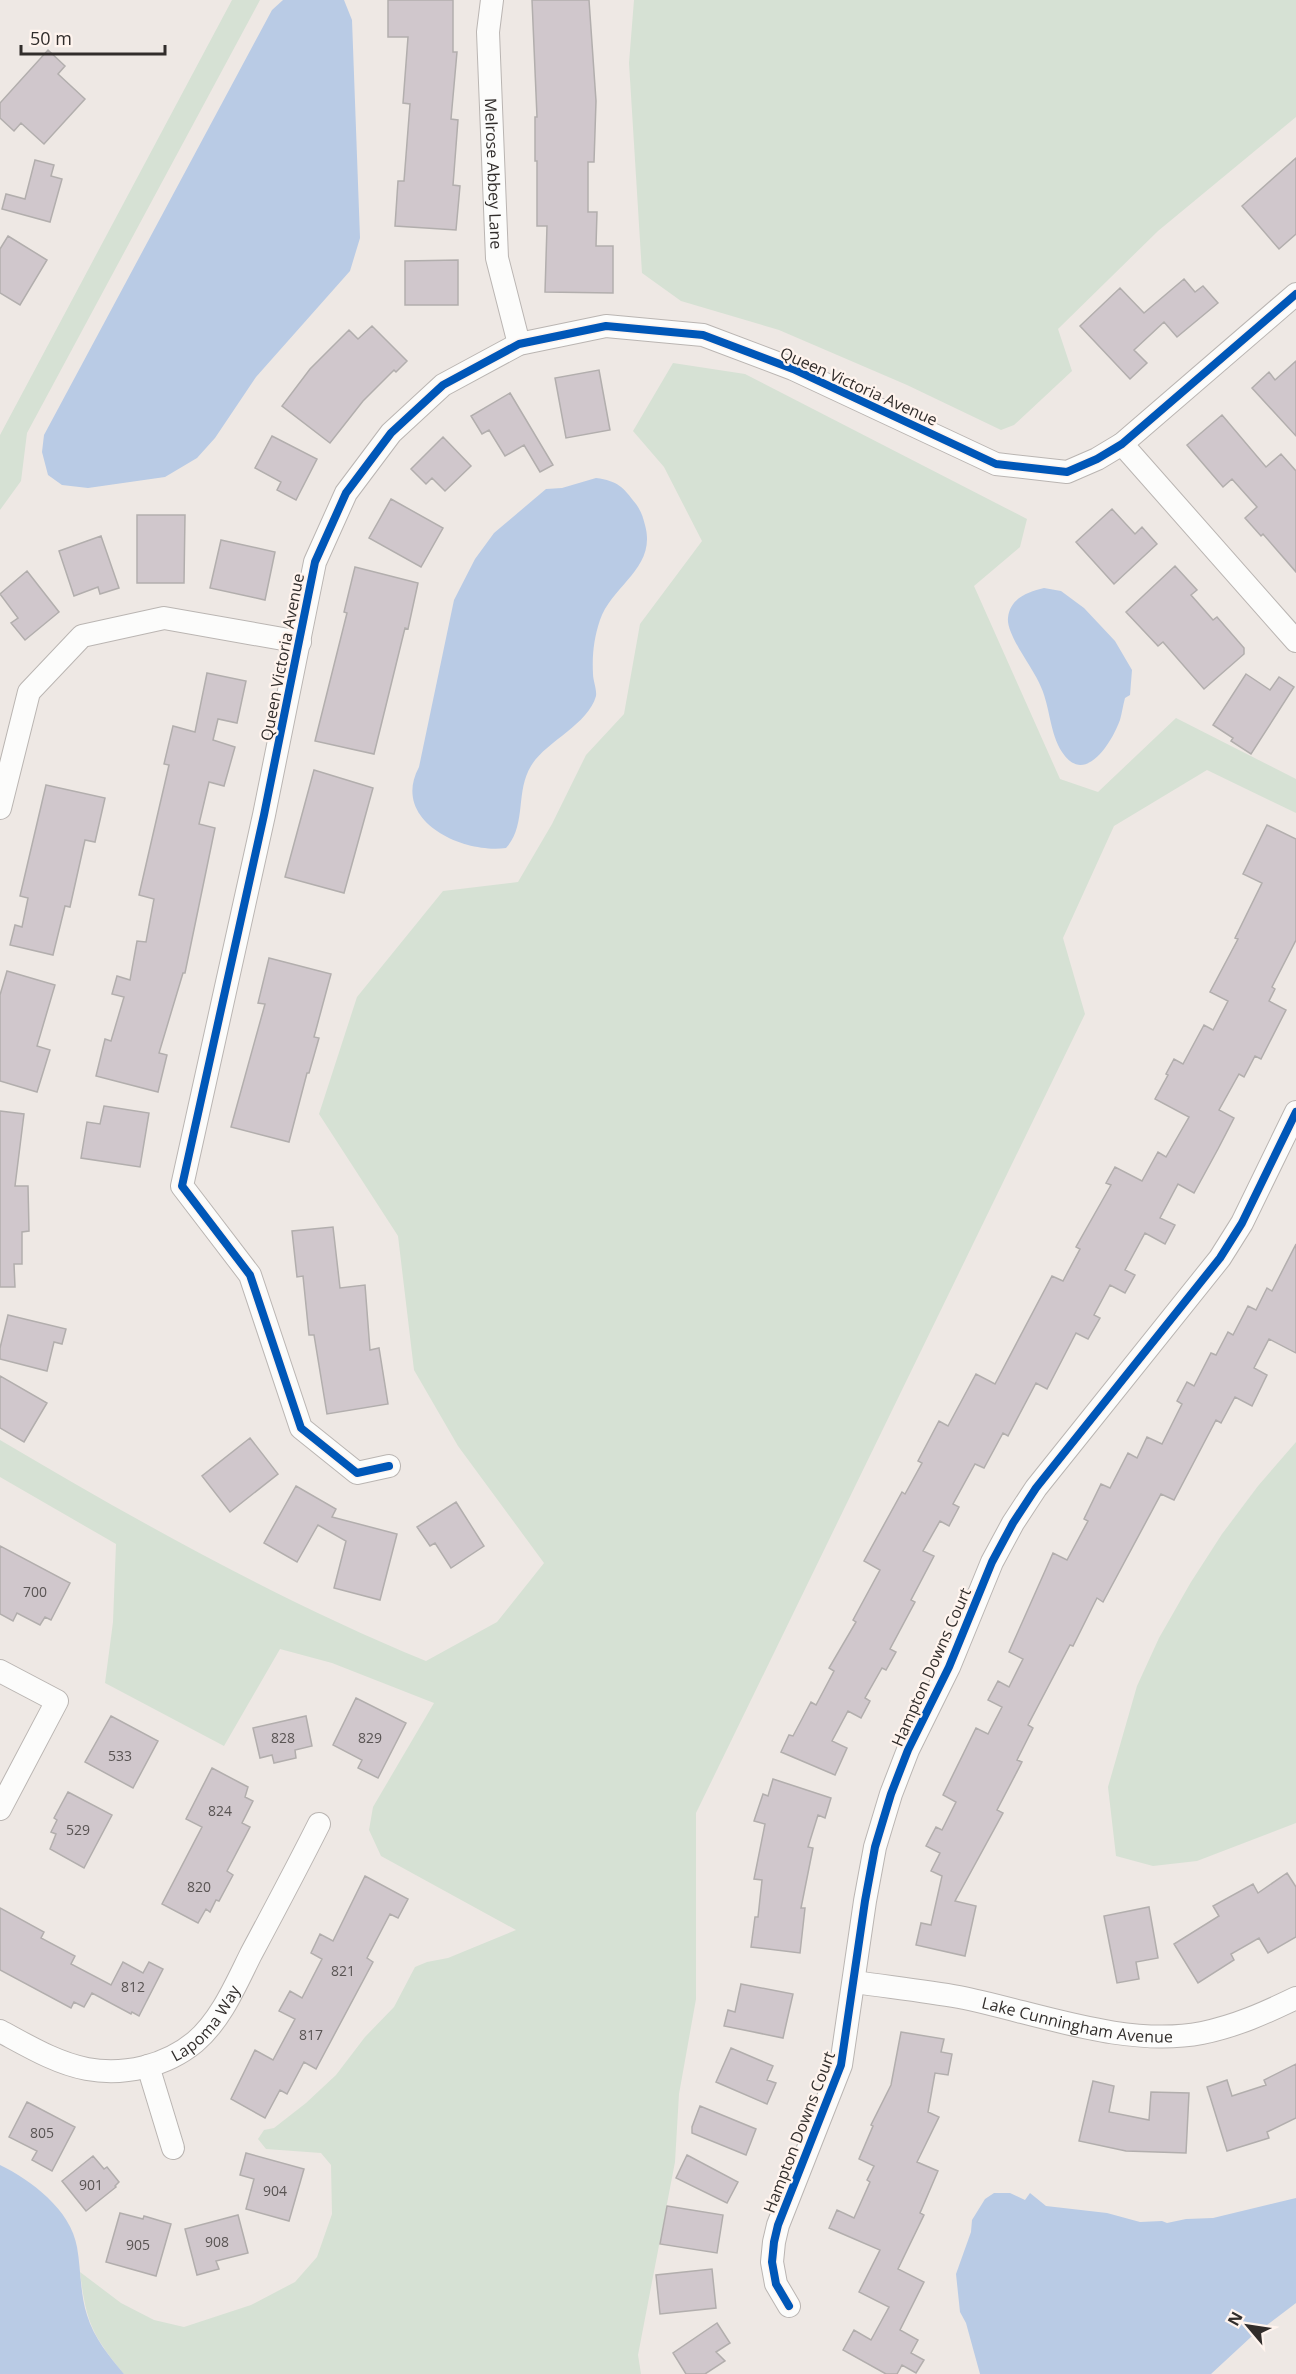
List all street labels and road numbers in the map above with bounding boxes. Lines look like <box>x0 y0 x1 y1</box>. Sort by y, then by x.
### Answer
street label: Melrose Abbey Lane <box>480 98 508 250</box>
street label: Queen Victoria Avenue <box>777 341 941 431</box>
street label: Queen Victoria Avenue <box>255 571 309 743</box>
street label: Hampton Downs Court <box>886 1584 976 1750</box>
street label: Lapoma Way <box>167 1980 245 2066</box>
street label: Lake Cunningham Avenue <box>980 1991 1173 2048</box>
street label: Hampton Downs Court <box>758 2048 840 2216</box>

